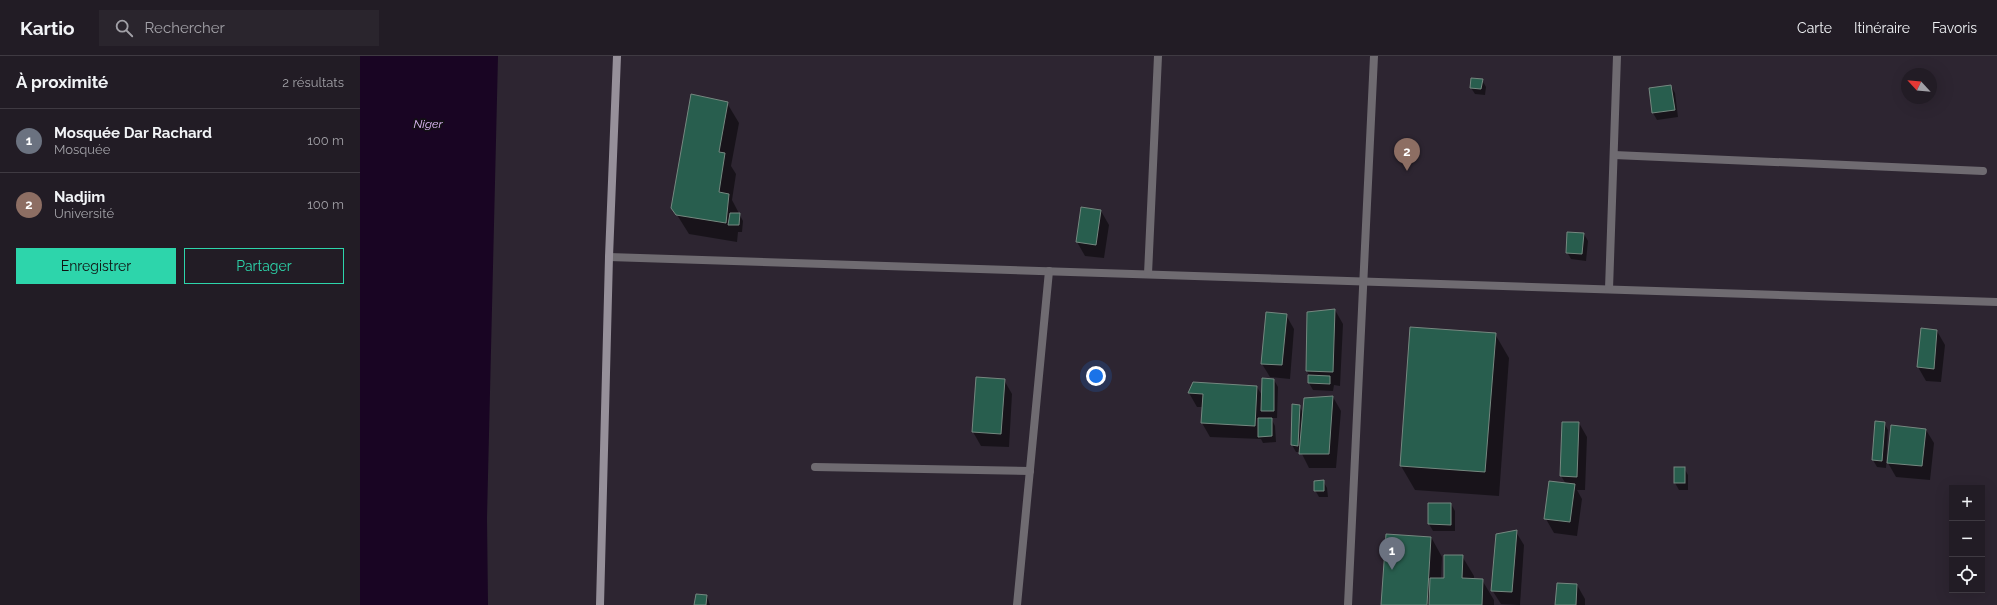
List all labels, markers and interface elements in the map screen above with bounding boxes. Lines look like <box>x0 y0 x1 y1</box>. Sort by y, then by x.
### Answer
search box <box>99 10 379 46</box>
text: Kartio <box>20 17 75 39</box>
icon: search <box>113 17 135 39</box>
text: Rechercher <box>145 19 225 37</box>
text: Carte <box>1797 20 1832 36</box>
text: Itinéraire <box>1854 20 1910 36</box>
text: Favoris <box>1932 20 1977 36</box>
north arrow <box>1901 68 1937 104</box>
text: À proximité <box>16 72 108 92</box>
text: 2 résultats <box>282 75 344 90</box>
water label: Niger <box>413 117 443 131</box>
text: Mosquée Dar Rachard <box>54 124 212 142</box>
text: 1 <box>26 133 32 148</box>
text: 100 m <box>307 133 344 148</box>
pin: 2 <box>1394 138 1420 171</box>
text: Mosquée <box>54 142 110 157</box>
text: Nadjim <box>54 188 105 206</box>
text: 2 <box>25 197 33 212</box>
text: 100 m <box>307 197 344 212</box>
text: Université <box>54 206 114 221</box>
button: Enregistrer <box>16 248 176 284</box>
button: Partager <box>184 248 344 284</box>
your location <box>1086 366 1106 386</box>
map controls <box>1949 485 1985 593</box>
button: + <box>1949 485 1985 521</box>
button: − <box>1949 521 1985 557</box>
pin: 1 <box>1379 537 1405 570</box>
button: locate <box>1949 557 1985 593</box>

